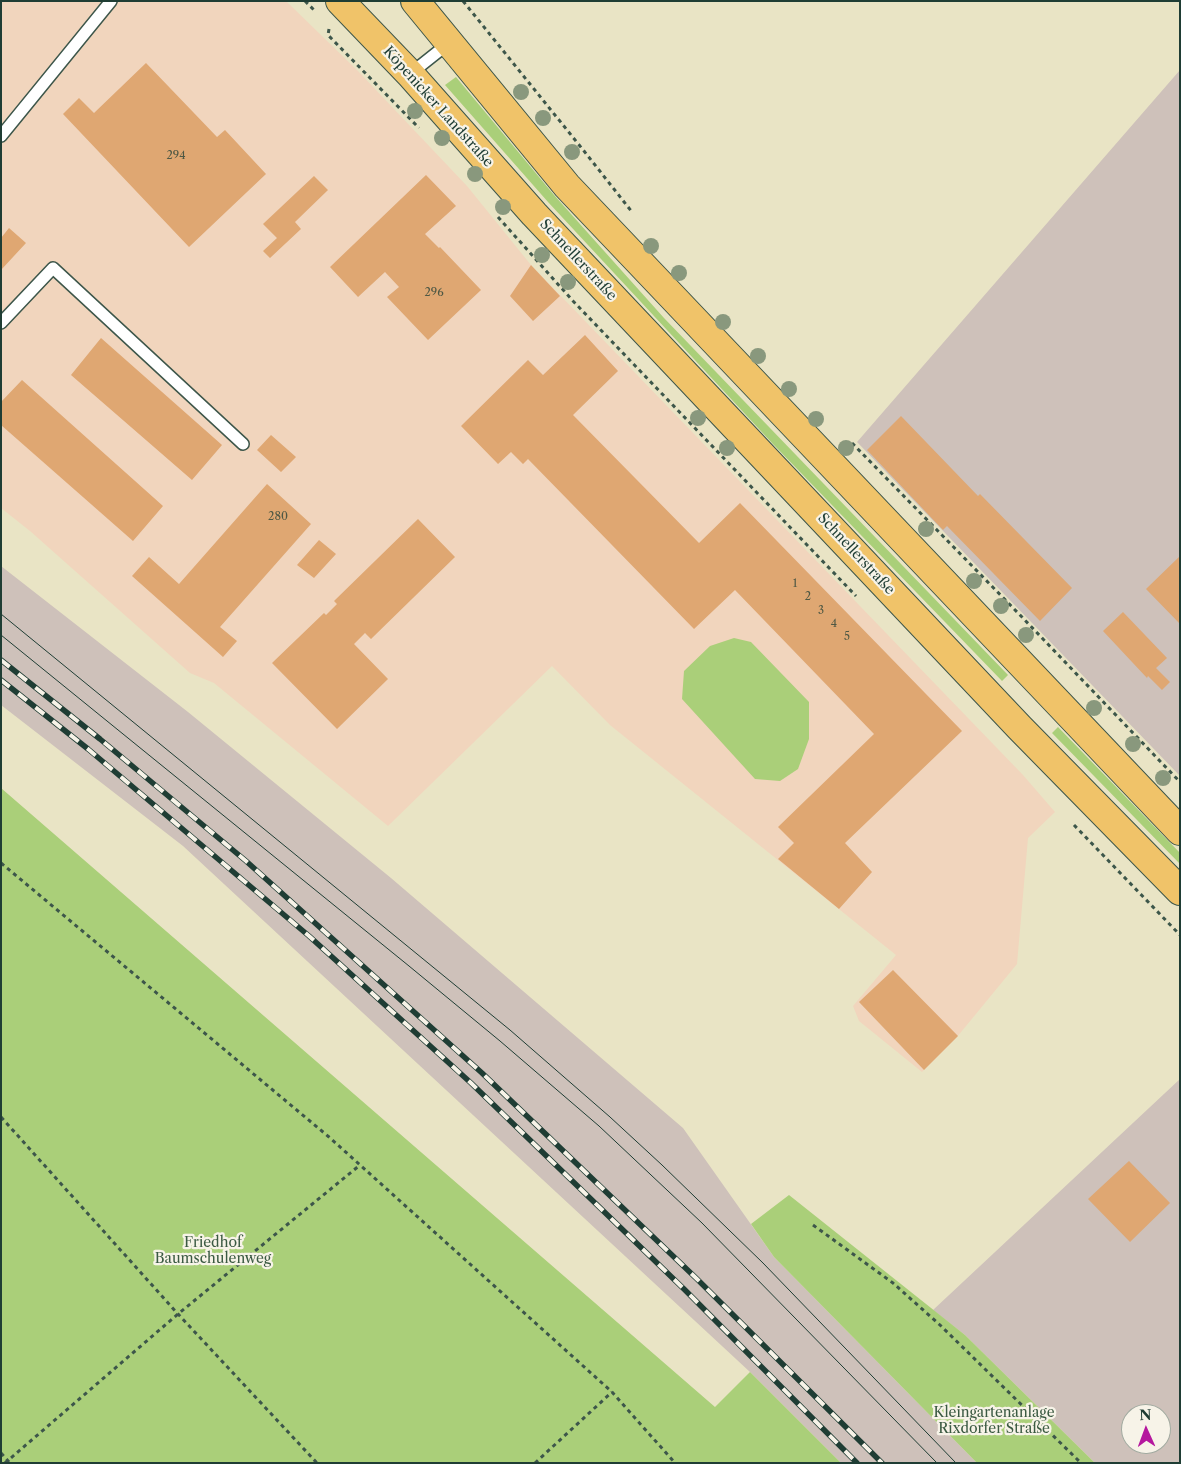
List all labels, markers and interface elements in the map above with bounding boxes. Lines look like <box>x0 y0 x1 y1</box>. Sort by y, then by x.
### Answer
street label: Köpenicker Landstraße <box>379 43 497 171</box>
house number: 294 <box>166 149 186 163</box>
street label: Schnellerstraße <box>536 216 620 304</box>
house number: 296 <box>424 286 444 300</box>
house number: 280 <box>268 510 288 524</box>
street label: Schnellerstraße <box>814 510 898 598</box>
house number: 1 <box>793 577 797 591</box>
house number: 2 <box>805 590 811 604</box>
house number: 3 <box>818 604 824 618</box>
house number: 4 <box>831 617 837 631</box>
house number: 5 <box>844 630 850 644</box>
park label: Friedhof Baumschulenweg <box>155 1235 271 1268</box>
north arrow <box>1121 1404 1171 1454</box>
park label: Kleingartenanlage Rixdorfer Straße <box>934 1405 1054 1438</box>
text: N <box>1139 1406 1152 1424</box>

